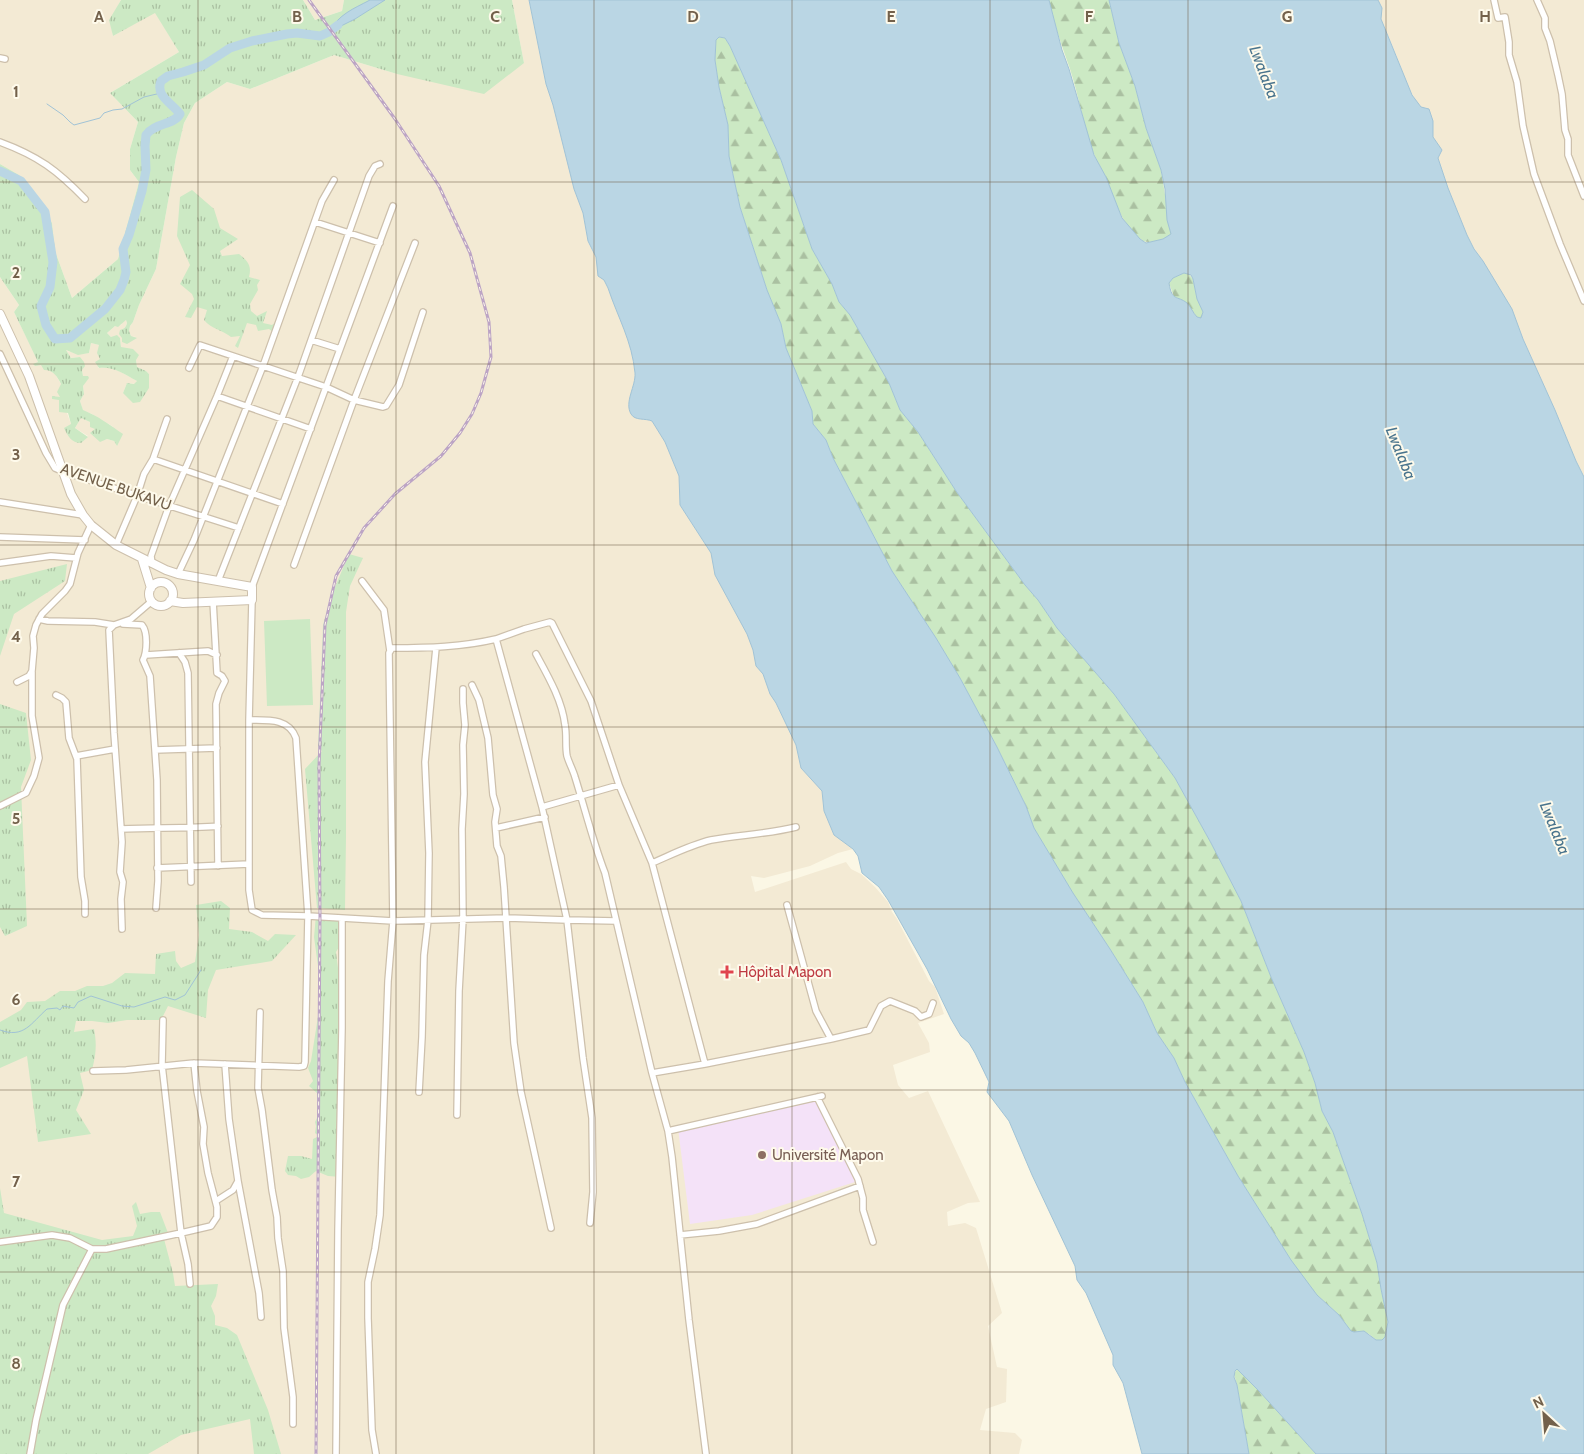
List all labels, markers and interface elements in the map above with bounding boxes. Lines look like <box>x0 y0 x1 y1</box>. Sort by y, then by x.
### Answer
text: A <box>94 7 104 26</box>
text: B <box>292 7 302 26</box>
text: C <box>490 7 500 26</box>
text: D <box>687 7 699 26</box>
text: E <box>886 7 896 26</box>
text: F <box>1085 7 1094 26</box>
text: G <box>1282 7 1292 26</box>
text: H <box>1479 7 1491 26</box>
water label: Lwalaba <box>1245 43 1283 101</box>
text: 1 <box>13 82 19 101</box>
text: 2 <box>12 263 20 282</box>
water label: Lwalaba <box>1382 424 1420 482</box>
text: 3 <box>12 445 20 464</box>
street label: AVENUE BUKAVU <box>58 460 174 514</box>
text: 4 <box>11 627 21 646</box>
water label: Lwalaba <box>1536 799 1574 857</box>
text: 5 <box>12 809 20 828</box>
place label: Hôpital Mapon <box>738 963 832 981</box>
marker: Hôpital Mapon <box>720 965 734 979</box>
text: 6 <box>12 990 21 1009</box>
place label: Université Mapon <box>772 1146 884 1164</box>
marker: Université Mapon <box>756 1149 768 1161</box>
text: 7 <box>12 1172 21 1191</box>
text: 8 <box>11 1354 21 1373</box>
north arrow <box>1519 1389 1569 1439</box>
text: N <box>1530 1392 1547 1413</box>

